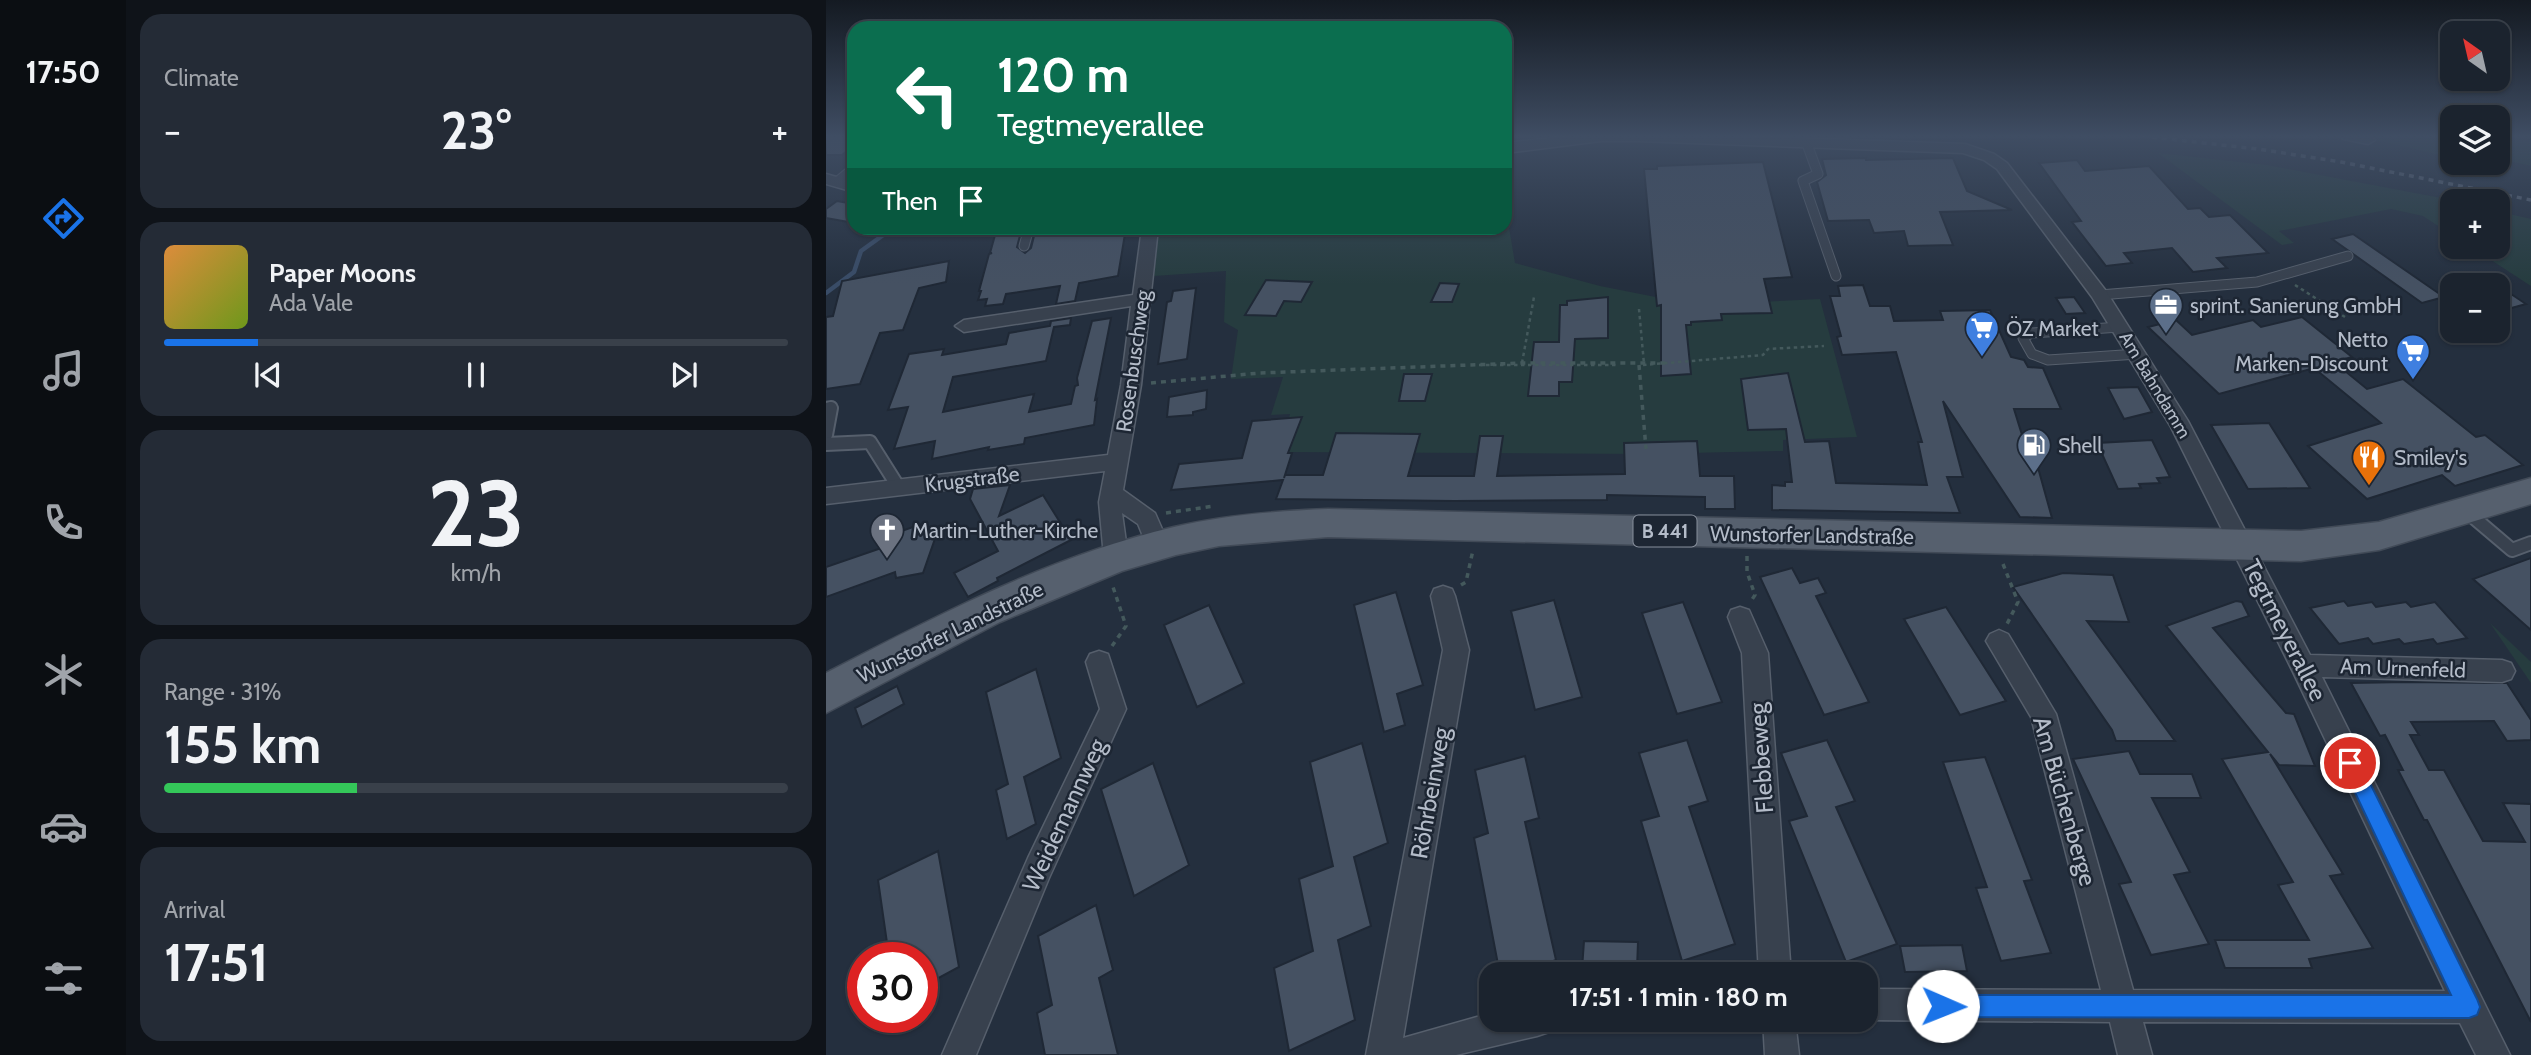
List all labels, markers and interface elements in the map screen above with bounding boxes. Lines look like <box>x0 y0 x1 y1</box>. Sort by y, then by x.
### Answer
north arrow <box>2440 21 2510 91</box>
map controls <box>2440 21 2510 343</box>
text: 120 m <box>997 45 1129 104</box>
icon: left <box>882 49 973 140</box>
text: 17:50 <box>25 52 101 91</box>
text: Climate <box>164 64 239 92</box>
text: 23° <box>441 99 511 162</box>
text: Tegtmeyerallee <box>997 105 1204 144</box>
button: layers <box>2440 105 2510 175</box>
text: − <box>164 107 181 154</box>
text: + <box>771 107 788 154</box>
icon: arrive <box>952 182 990 220</box>
text: Then <box>882 185 938 217</box>
button: + <box>2440 189 2510 259</box>
icon: directions <box>39 194 88 243</box>
text: Paper Moons <box>269 257 416 289</box>
button: − <box>2440 273 2510 343</box>
office icon: sprint. Sanierung GmbH <box>2147 286 2185 335</box>
street label: Rosenbuschweg <box>1111 288 1155 434</box>
text: Ada Vale <box>269 289 353 317</box>
place label: sprint. Sanierung GmbH <box>2190 293 2402 318</box>
supermarket icon: ÖZ Market <box>1963 309 2001 358</box>
place label: ÖZ Market <box>2006 316 2098 341</box>
place label: Netto Marken-Discount <box>2235 327 2388 376</box>
street label: Am Bahndamm <box>2115 328 2195 442</box>
supermarket icon: Netto Marken-Discount <box>2394 332 2432 381</box>
icon: music <box>39 346 88 395</box>
icon: previous <box>249 356 287 394</box>
icon: pause <box>457 356 495 394</box>
icon: next <box>665 356 703 394</box>
fuel station icon: Shell <box>2015 426 2053 475</box>
place label: Shell <box>2058 433 2102 458</box>
restaurant icon: Smiley's <box>2350 438 2388 487</box>
place label: Smiley's <box>2394 445 2467 470</box>
text: 23 <box>427 458 525 569</box>
street label: Krugstraße <box>923 461 1021 497</box>
icon: phone <box>39 498 88 547</box>
church icon: Martin-Luther-Kirche <box>868 511 906 560</box>
road number: B 441 <box>1634 516 1696 546</box>
place label: Martin-Luther-Kirche <box>912 518 1099 543</box>
street label: Wunstorfer Landstraße <box>1710 521 1914 549</box>
street label: Tegtmeyerallee <box>2237 554 2333 706</box>
text: km/h <box>451 559 501 587</box>
street label: Wunstorfer Landstraße <box>853 576 1047 688</box>
icon: climate <box>39 650 88 699</box>
street label: Am Urnenfeld <box>2340 653 2466 683</box>
text: Range · 31% <box>164 678 281 706</box>
street label: Flebbeweg <box>1743 701 1779 814</box>
text: 155 km <box>164 713 321 776</box>
street label: Am Büchenberge <box>2027 713 2103 889</box>
street label: Röhrbeinweg <box>1404 724 1456 861</box>
street label: Weidemannweg <box>1016 733 1113 896</box>
pin <box>2320 733 2380 793</box>
icon: arrive <box>2331 744 2369 782</box>
icon: car <box>39 802 88 851</box>
text: Arrival <box>164 896 225 924</box>
text: 17:51 <box>164 931 268 994</box>
speed limit sign: 30 <box>847 942 938 1033</box>
icon: filters <box>39 954 88 1003</box>
position arrow <box>1906 969 1980 1043</box>
text: 17:51 · 1 min · 180 m <box>1569 981 1788 1013</box>

